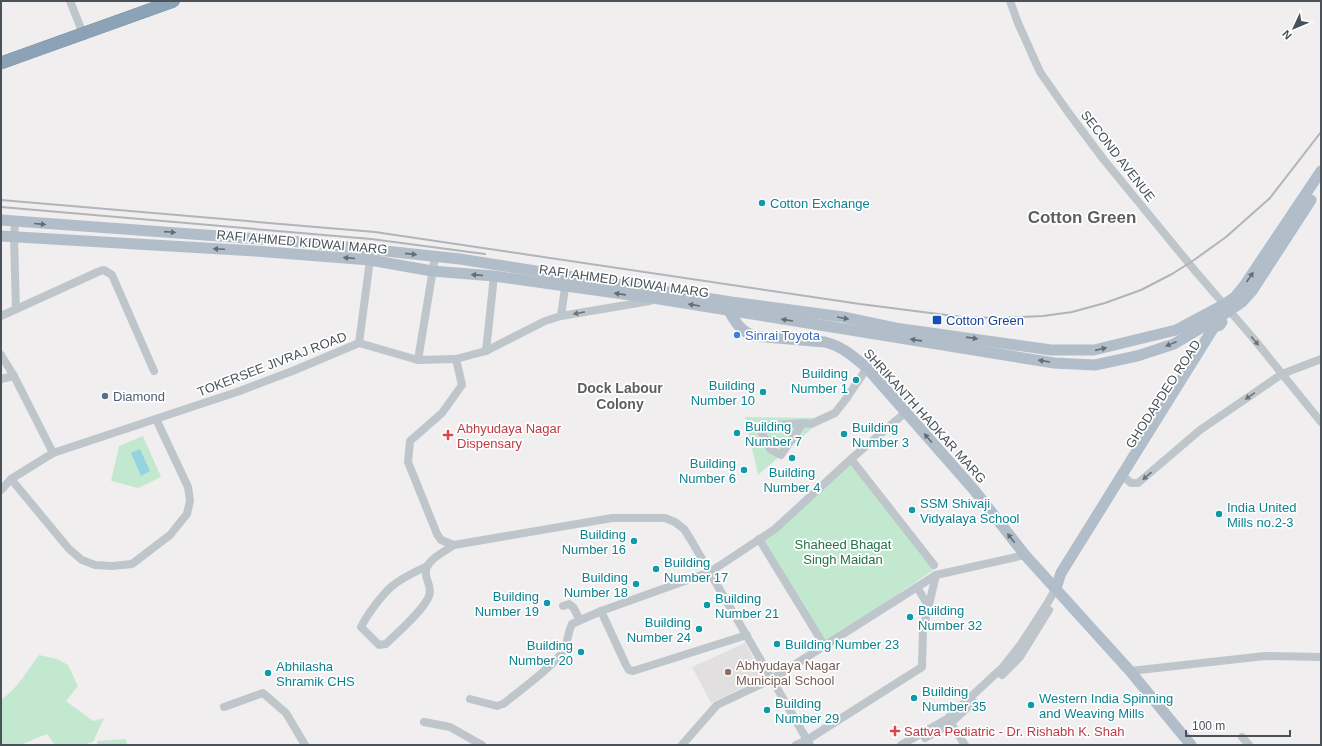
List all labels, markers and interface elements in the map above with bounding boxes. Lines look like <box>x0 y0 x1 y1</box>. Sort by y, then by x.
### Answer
north arrow <box>1274 8 1314 48</box>
text: N <box>1280 28 1294 42</box>
street label: SECOND AVENUE <box>1078 108 1158 205</box>
place label: Cotton Exchange <box>770 196 870 211</box>
marker: Cotton Exchange <box>757 198 767 208</box>
district label: Cotton Green <box>1028 208 1136 227</box>
one-way arrow <box>34 220 46 227</box>
street label: RAFI AHMED KIDWAI MARG <box>216 227 388 257</box>
one-way arrow <box>164 229 176 236</box>
one-way arrow <box>213 245 225 252</box>
one-way arrow <box>404 251 417 257</box>
one-way arrow <box>343 255 355 262</box>
street label: RAFI AHMED KIDWAI MARG <box>538 262 710 300</box>
one-way arrow <box>471 272 483 278</box>
one-way arrow <box>1246 272 1254 282</box>
one-way arrow <box>614 291 626 297</box>
one-way arrow <box>687 302 700 308</box>
one-way arrow <box>573 310 585 316</box>
place label: Cotton Green <box>946 313 1024 328</box>
marker: Cotton Green <box>931 314 943 326</box>
one-way arrow <box>837 315 850 321</box>
one-way arrow <box>781 317 793 323</box>
place label: Sinrai Toyota <box>745 328 821 343</box>
street label: TOKERSEE JIVRAJ ROAD <box>195 329 349 399</box>
marker: Sinrai Toyota <box>732 330 742 340</box>
one-way arrow <box>966 335 978 341</box>
one-way arrow <box>1250 335 1259 346</box>
one-way arrow <box>910 337 922 343</box>
street label: GHODAPDEO ROAD <box>1122 337 1204 451</box>
one-way arrow <box>1164 342 1176 348</box>
one-way arrow <box>1095 345 1107 351</box>
street label: SHRIKANTH HADKAR MARG <box>861 346 989 486</box>
one-way arrow <box>1038 358 1050 364</box>
place label: Building Number 1 <box>791 366 848 396</box>
marker: Building Number 1 <box>851 375 861 385</box>
place label: Building Number 10 <box>691 378 755 408</box>
district label: Dock Labour Colony <box>577 380 663 412</box>
marker: Building Number 10 <box>758 387 768 397</box>
place label: Diamond <box>113 389 165 404</box>
marker: Diamond <box>100 391 110 401</box>
one-way arrow <box>1244 392 1255 400</box>
place label: Building Number 7 <box>745 419 802 449</box>
place label: Building Number 3 <box>852 420 909 450</box>
place label: Abhyudaya Nagar Dispensary <box>457 421 562 451</box>
marker: Building Number 7 <box>732 428 742 438</box>
marker: Abhyudaya Nagar Dispensary <box>442 429 454 441</box>
marker: Building Number 3 <box>839 429 849 439</box>
one-way arrow <box>924 432 933 443</box>
marker: Building Number 4 <box>787 453 797 463</box>
place label: Building Number 6 <box>679 456 736 486</box>
marker: Building Number 6 <box>739 465 749 475</box>
place label: Building Number 4 <box>763 465 821 495</box>
one-way arrow <box>1142 472 1153 481</box>
place label: SSM Shivaji Vidyalaya School <box>920 496 1020 526</box>
place label: India United Mills no.2-3 <box>1227 500 1296 530</box>
marker: SSM Shivaji Vidyalaya School <box>907 505 917 515</box>
marker: India United Mills no.2-3 <box>1214 509 1224 519</box>
place label: Building Number 16 <box>562 527 626 557</box>
one-way arrow <box>1007 532 1015 543</box>
marker: Building Number 16 <box>629 536 639 546</box>
park label: Shaheed Bhagat Singh Maidan <box>795 537 892 567</box>
place label: Building Number 17 <box>664 555 728 585</box>
marker: Building Number 17 <box>651 564 661 574</box>
place label: Building Number 18 <box>564 570 628 600</box>
marker: Building Number 18 <box>631 579 641 589</box>
place label: Building Number 19 <box>475 589 539 619</box>
place label: Building Number 21 <box>715 591 779 621</box>
marker: Building Number 19 <box>542 598 552 608</box>
marker: Building Number 21 <box>702 600 712 610</box>
place label: Building Number 32 <box>918 603 982 633</box>
marker: Building Number 32 <box>905 612 915 622</box>
place label: Building Number 24 <box>627 615 691 645</box>
marker: Building Number 24 <box>694 624 704 634</box>
place label: Building Number 23 <box>785 637 899 652</box>
place label: Building Number 20 <box>509 638 573 668</box>
marker: Building Number 23 <box>772 639 782 649</box>
marker: Building Number 20 <box>576 647 586 657</box>
place label: Abhyudaya Nagar Municipal School <box>736 658 841 688</box>
place label: Abhilasha Shramik CHS <box>276 659 355 689</box>
marker: Abhyudaya Nagar Municipal School <box>723 667 733 677</box>
marker: Abhilasha Shramik CHS <box>263 668 273 678</box>
place label: Building Number 35 <box>922 684 986 714</box>
place label: Western India Spinning and Weaving Mills <box>1039 691 1173 721</box>
marker: Building Number 35 <box>909 693 919 703</box>
place label: Building Number 29 <box>775 696 839 726</box>
marker: Western India Spinning and Weaving Mills <box>1026 700 1036 710</box>
marker: Building Number 29 <box>762 705 772 715</box>
scale bar <box>1186 712 1290 738</box>
text: 100 m <box>1192 719 1225 733</box>
place label: Sattva Pediatric - Dr. Rishabh K. Shah <box>904 724 1124 739</box>
marker: Sattva Pediatric - Dr. Rishabh K. Shah <box>889 725 901 737</box>

